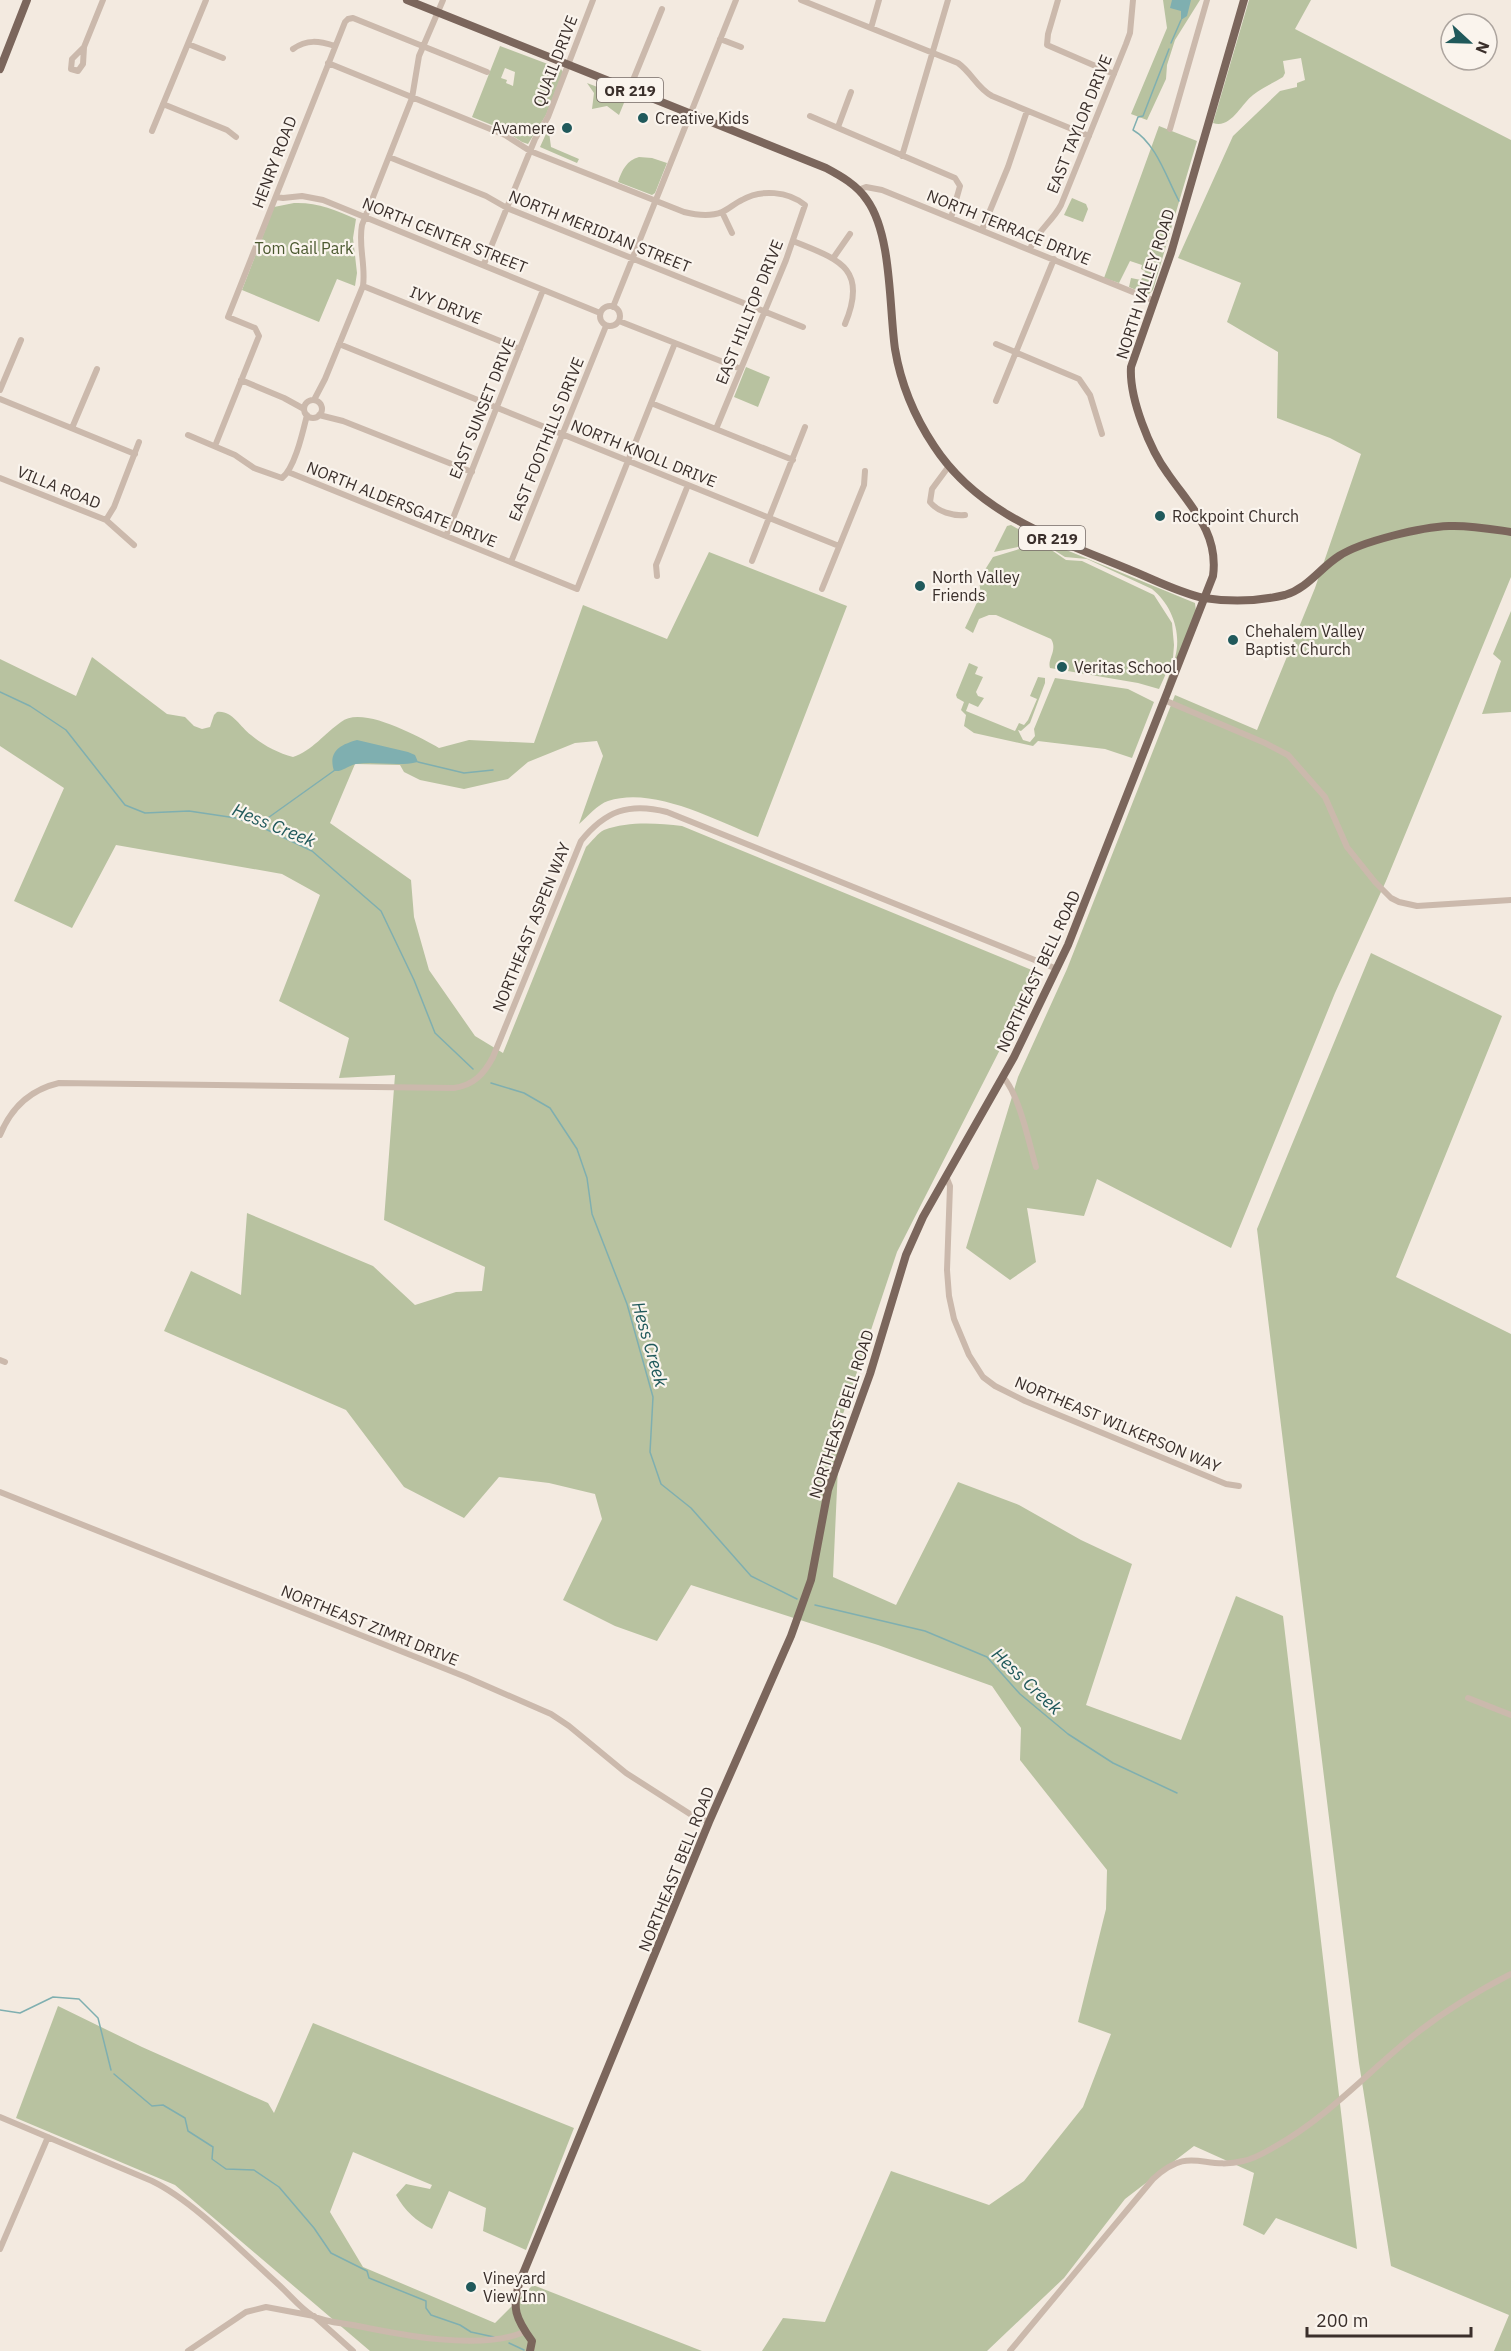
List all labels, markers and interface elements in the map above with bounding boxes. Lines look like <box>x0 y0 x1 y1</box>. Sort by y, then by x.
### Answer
street label: QUAIL DRIVE <box>528 12 582 110</box>
north arrow <box>1439 12 1499 72</box>
text: N <box>1471 38 1494 57</box>
street label: EAST TAYLOR DRIVE <box>1042 52 1116 196</box>
road number: OR 219 <box>597 78 663 102</box>
place label: Creative Kids <box>655 108 749 128</box>
marker: Creative Kids <box>636 111 650 125</box>
street label: HENRY ROAD <box>247 113 301 211</box>
place label: Avamere <box>491 118 555 138</box>
marker: Avamere <box>560 121 574 135</box>
street label: NORTH MERIDIAN STREET <box>506 185 694 277</box>
street label: NORTH TERRACE DRIVE <box>924 185 1094 269</box>
street label: NORTH CENTER STREET <box>360 193 530 277</box>
street label: NORTH VALLEY ROAD <box>1111 206 1179 362</box>
street label: EAST HILLTOP DRIVE <box>711 237 787 387</box>
park label: Tom Gail Park <box>255 238 354 258</box>
street label: IVY DRIVE <box>407 282 485 328</box>
street label: EAST SUNSET DRIVE <box>444 334 520 482</box>
street label: EAST FOOTHILLS DRIVE <box>504 354 588 524</box>
street label: NORTH KNOLL DRIVE <box>568 415 720 491</box>
street label: NORTH ALDERSGATE DRIVE <box>304 457 500 551</box>
street label: VILLA ROAD <box>14 461 104 513</box>
place label: Rockpoint Church <box>1172 506 1299 526</box>
marker: Rockpoint Church <box>1153 509 1167 523</box>
road number: OR 219 <box>1019 526 1085 550</box>
place label: North Valley Friends <box>932 567 1020 605</box>
marker: North Valley Friends <box>913 579 927 593</box>
place label: Chehalem Valley Baptist Church <box>1245 621 1364 659</box>
marker: Chehalem Valley Baptist Church <box>1226 633 1240 647</box>
place label: Veritas School <box>1074 657 1176 677</box>
marker: Veritas School <box>1055 660 1069 674</box>
water label: Hess Creek <box>229 798 320 852</box>
street label: NORTHEAST ASPEN WAY <box>488 839 574 1015</box>
street label: NORTHEAST BELL ROAD <box>992 887 1084 1055</box>
water label: Hess Creek <box>627 1299 673 1390</box>
street label: NORTHEAST BELL ROAD <box>804 1327 878 1501</box>
street label: NORTHEAST WILKERSON WAY <box>1012 1371 1224 1477</box>
street label: NORTHEAST ZIMRI DRIVE <box>278 1580 462 1670</box>
water label: Hess Creek <box>987 1643 1067 1720</box>
street label: NORTHEAST BELL ROAD <box>634 1784 718 1954</box>
place label: Vineyard View Inn <box>483 2268 546 2306</box>
marker: Vineyard View Inn <box>464 2280 478 2294</box>
scale bar <box>1307 2300 1470 2338</box>
text: 200 m <box>1316 2309 1368 2332</box>

